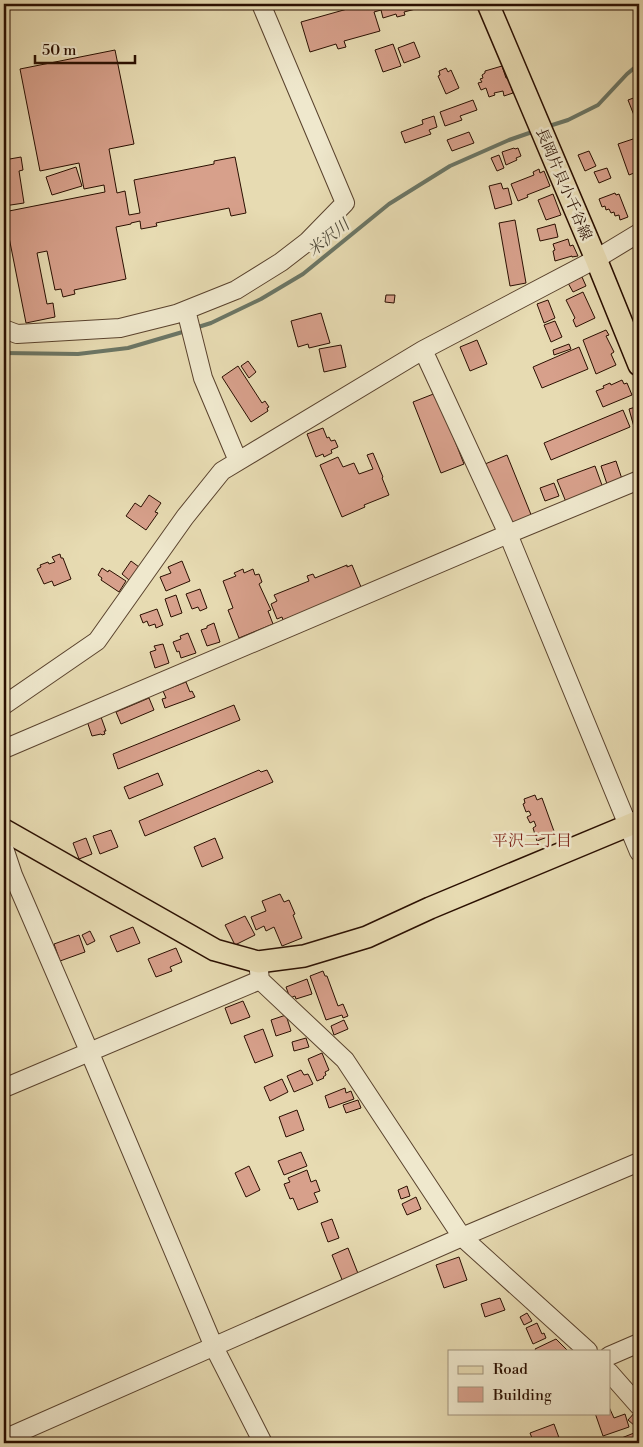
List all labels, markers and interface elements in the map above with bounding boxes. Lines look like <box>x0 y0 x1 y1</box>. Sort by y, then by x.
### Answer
scale bar <box>35 32 135 64</box>
text: 50 m <box>42 41 76 60</box>
street label: 長岡片貝小千谷線 <box>531 125 596 243</box>
water label: 米沢川 <box>304 214 355 261</box>
district label: 平沢二丁目 <box>492 831 572 851</box>
legend <box>448 1350 610 1414</box>
text: Road <box>493 1360 528 1379</box>
text: Building <box>492 1386 552 1405</box>

